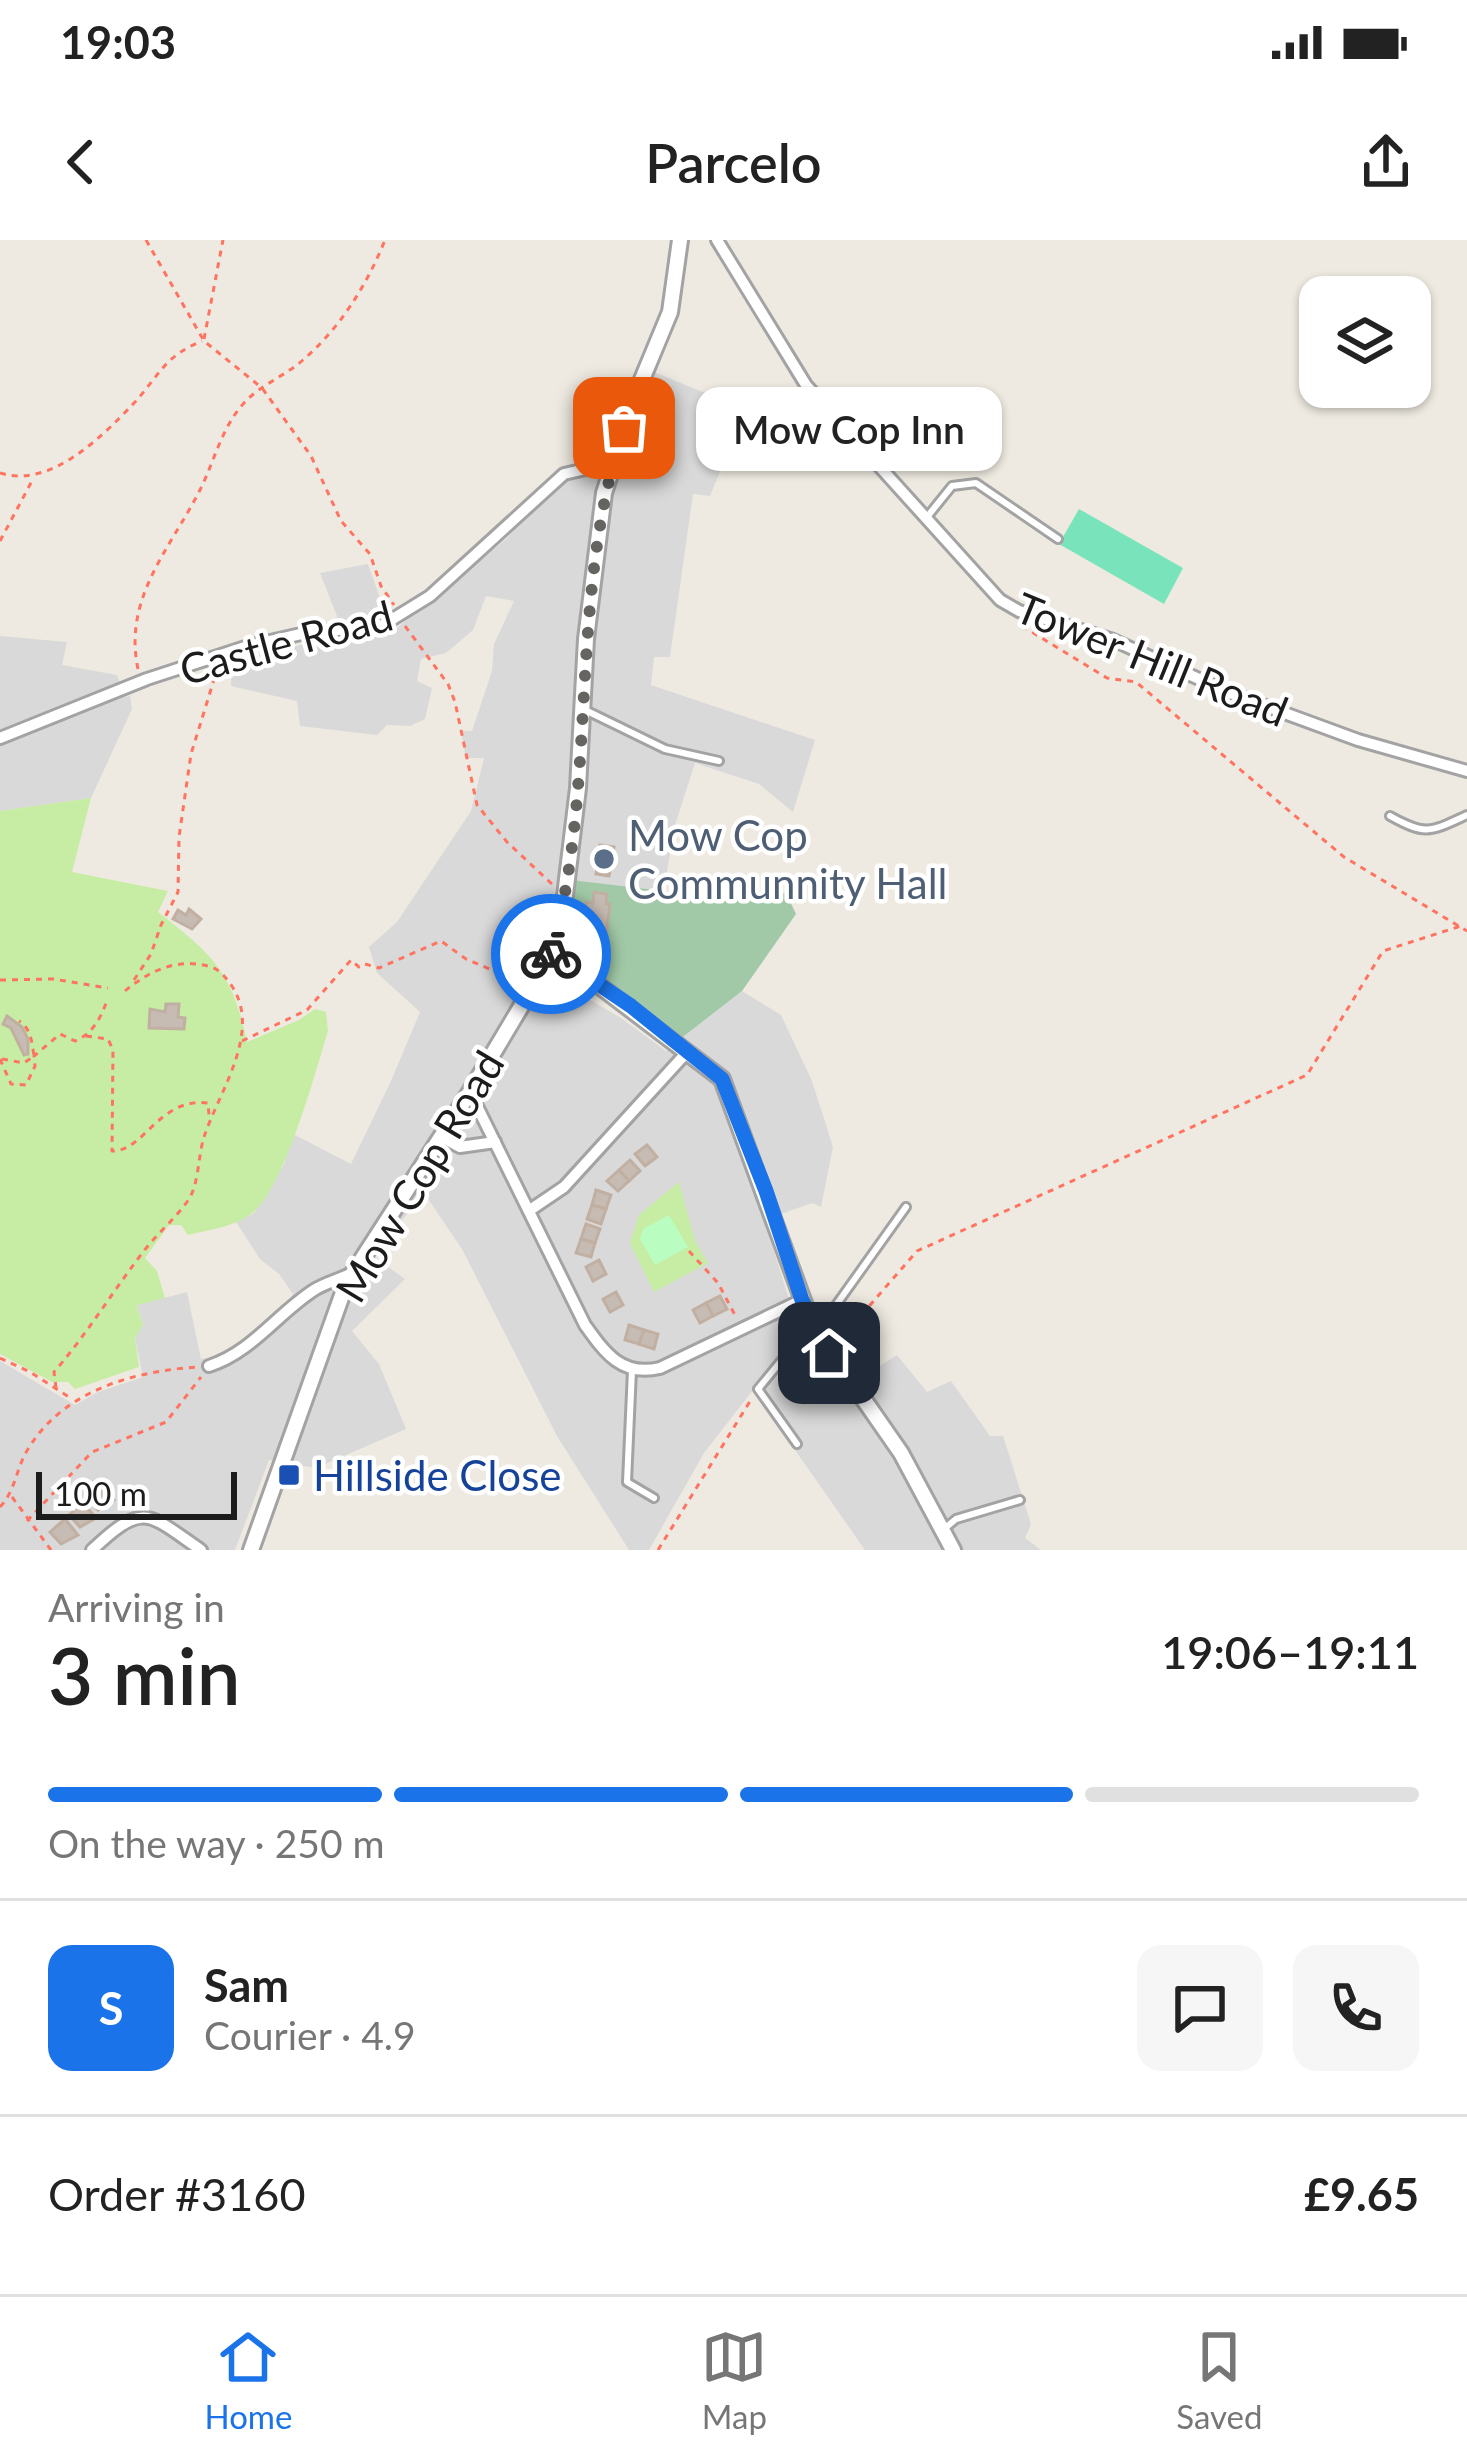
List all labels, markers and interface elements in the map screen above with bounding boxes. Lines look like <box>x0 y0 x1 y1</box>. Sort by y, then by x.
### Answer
text: 19:03 <box>60 15 176 69</box>
icon: back <box>48 129 114 195</box>
icon: share <box>1353 129 1419 195</box>
text: Parcelo <box>645 130 822 195</box>
map controls <box>1299 276 1431 408</box>
button: layers <box>1299 276 1431 408</box>
pin <box>573 377 675 479</box>
callout: Mow Cop Inn <box>696 386 1002 470</box>
icon: bag <box>591 395 657 461</box>
text: Mow Cop Inn <box>733 406 965 452</box>
street label: Tower Hill Road <box>1009 582 1295 736</box>
street label: Castle Road <box>174 590 398 694</box>
place label: Mow Cop Communnity Hall <box>628 810 947 908</box>
marker: Mow Cop Communnity Hall <box>591 846 617 872</box>
courier <box>491 894 611 1014</box>
icon: bike <box>518 921 584 987</box>
street label: Mow Cop Road <box>325 1042 513 1310</box>
pin <box>778 1302 880 1404</box>
icon: home <box>796 1320 862 1386</box>
place label: Hillside Close <box>313 1450 562 1500</box>
marker: Hillside Close <box>276 1462 302 1488</box>
scale bar <box>36 1466 237 1519</box>
text: 100 m <box>54 1473 147 1513</box>
text: Arriving in <box>48 1584 225 1630</box>
text: 19:06–19:11 <box>1161 1625 1419 1679</box>
text: 3 min <box>48 1628 241 1722</box>
text: On the way · 250 m <box>48 1820 385 1866</box>
button: chat <box>1137 1945 1263 2071</box>
button: phone <box>1293 1945 1419 2071</box>
text: Sam <box>204 1958 289 2012</box>
text: S <box>99 1981 123 2035</box>
text: Courier · 4.9 <box>204 2012 416 2058</box>
text: Order #3160 <box>48 2167 306 2221</box>
text: £9.65 <box>1304 2167 1419 2221</box>
tab: Home <box>204 2324 292 2436</box>
tab: Map <box>701 2324 767 2436</box>
tab: Saved <box>1176 2324 1263 2436</box>

